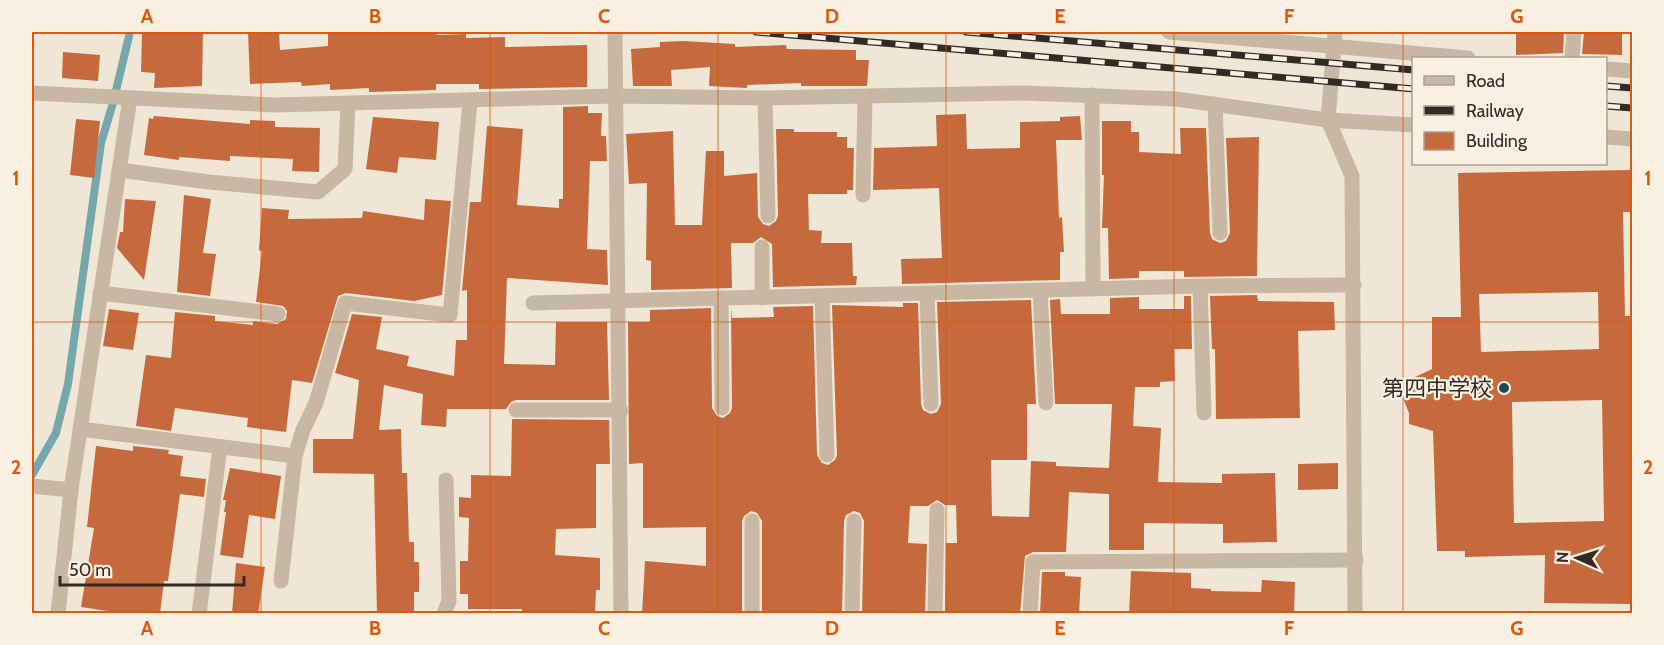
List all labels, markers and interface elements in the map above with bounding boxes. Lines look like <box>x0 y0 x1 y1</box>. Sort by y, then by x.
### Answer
text: A <box>141 4 154 28</box>
text: B <box>369 4 381 28</box>
text: C <box>598 4 610 28</box>
text: D <box>825 4 839 28</box>
text: E <box>1054 4 1066 28</box>
text: F <box>1284 4 1295 28</box>
text: G <box>1510 4 1524 28</box>
legend <box>1412 57 1607 165</box>
text: Road <box>1466 70 1505 92</box>
text: Railway <box>1466 100 1524 122</box>
text: Building <box>1466 130 1528 152</box>
text: 1 <box>12 166 20 190</box>
text: 1 <box>1644 166 1652 190</box>
place label: 第四中学校 <box>1382 375 1492 402</box>
marker: 第四中学校 <box>1497 381 1511 395</box>
text: 2 <box>11 455 21 479</box>
text: 2 <box>1643 455 1653 479</box>
north arrow <box>1547 528 1607 588</box>
scale bar <box>60 549 244 587</box>
text: N <box>1553 551 1572 563</box>
text: 50 m <box>69 559 111 581</box>
text: A <box>141 616 154 640</box>
text: B <box>369 616 381 640</box>
text: C <box>598 616 610 640</box>
text: D <box>825 616 839 640</box>
text: E <box>1054 616 1066 640</box>
text: F <box>1284 616 1295 640</box>
text: G <box>1510 616 1524 640</box>

